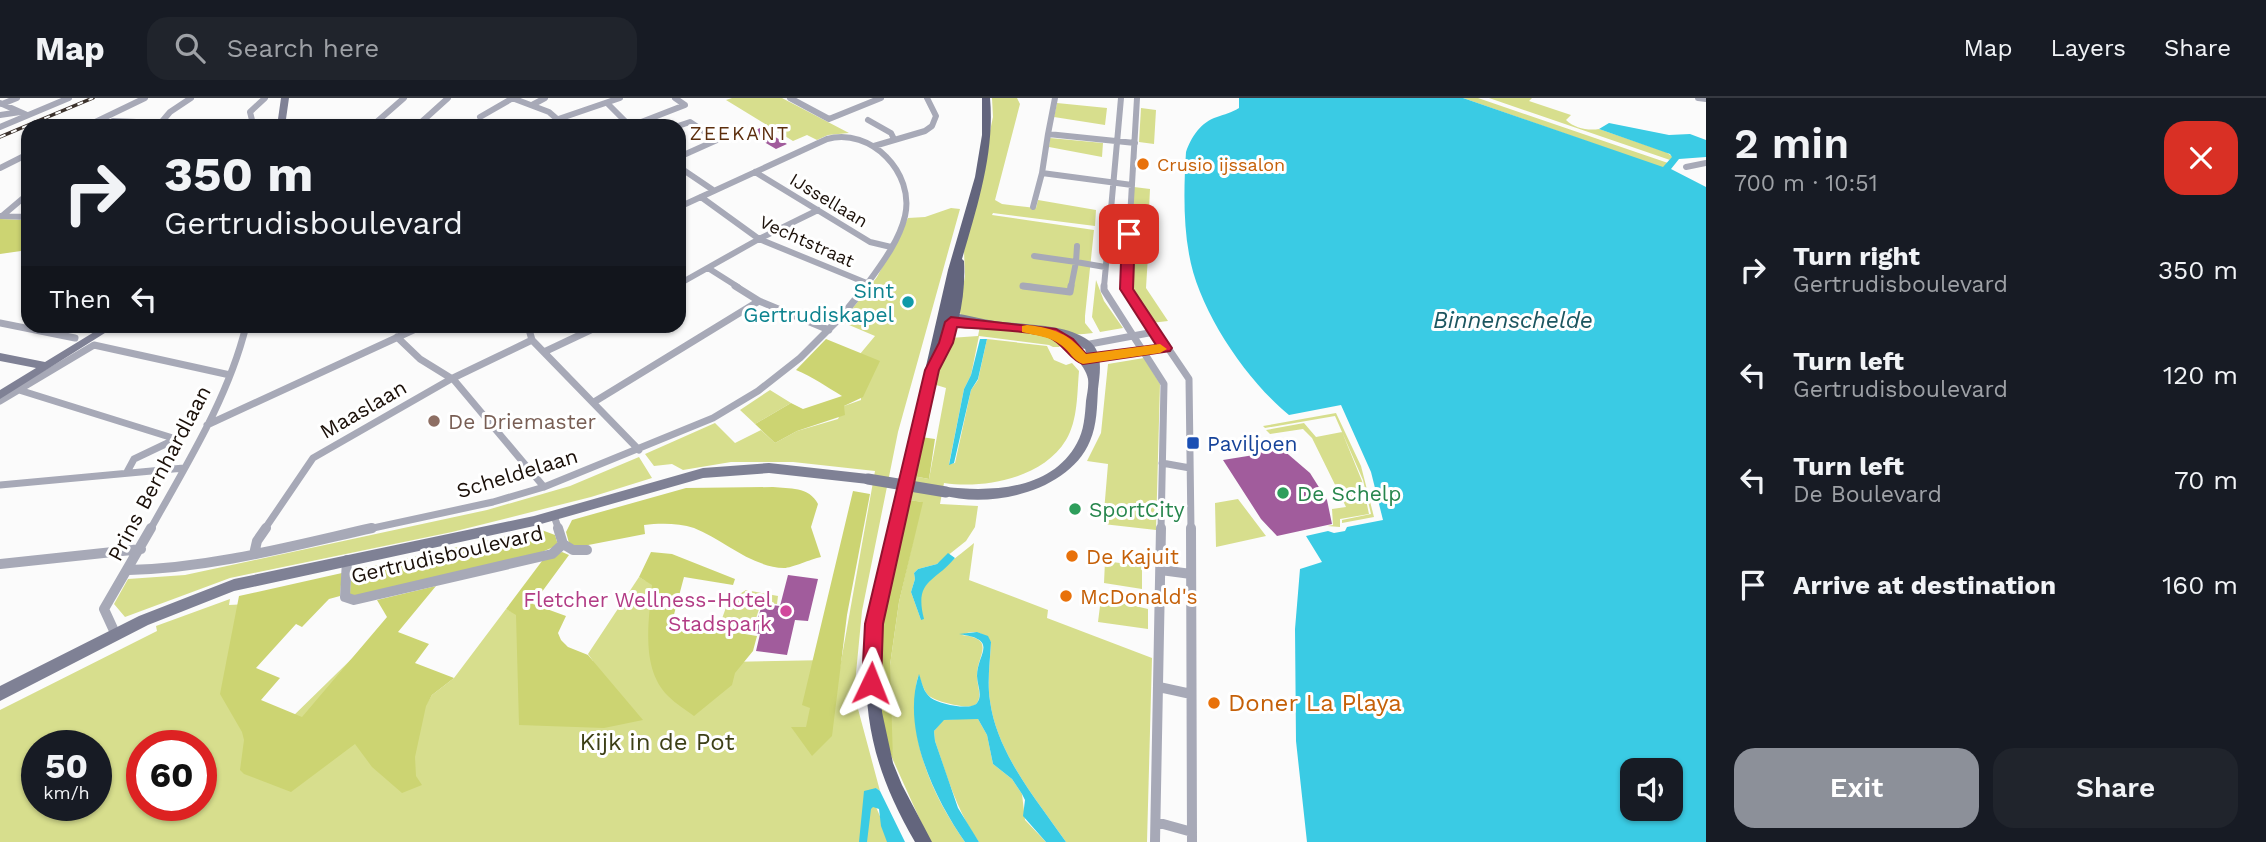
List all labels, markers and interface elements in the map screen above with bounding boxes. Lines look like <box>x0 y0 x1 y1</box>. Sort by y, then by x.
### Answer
search box <box>147 17 637 80</box>
text: Map <box>35 29 105 68</box>
icon: search <box>171 29 209 67</box>
text: Search here <box>227 33 379 63</box>
text: Map <box>1964 34 2012 62</box>
text: Layers <box>2050 34 2126 62</box>
text: Share <box>2164 34 2231 62</box>
text: 2 min <box>1734 119 1849 168</box>
button: close <box>2164 121 2238 195</box>
district label: ZEEKANT <box>690 122 790 145</box>
text: 350 m <box>164 145 313 203</box>
icon: right <box>49 147 140 238</box>
place label: Crusio ijssalon <box>1157 154 1285 175</box>
marker: Crusio ijssalon <box>1135 156 1151 172</box>
street label: IJssellaan <box>786 169 872 231</box>
text: 700 m · 10:51 <box>1734 170 1878 197</box>
text: Gertrudisboulevard <box>164 204 463 242</box>
pin <box>1099 204 1159 264</box>
street label: Vechtstraat <box>756 211 858 271</box>
icon: arrive <box>1110 215 1148 253</box>
text: Turn right <box>1793 241 1920 271</box>
icon: right <box>1734 251 1772 289</box>
text: 350 m <box>2158 255 2238 285</box>
text: Gertrudisboulevard <box>1793 271 2008 298</box>
place label: Sint Gertrudiskapel <box>743 278 895 327</box>
icon: left <box>125 280 163 318</box>
text: Then <box>49 284 111 314</box>
marker: Sint Gertrudiskapel <box>900 294 916 310</box>
water label: Binnenschelde <box>1433 307 1593 334</box>
text: Turn left <box>1793 346 1904 376</box>
icon: left <box>1734 356 1772 394</box>
text: 120 m <box>2163 360 2238 390</box>
street label: Maaslaan <box>315 374 411 444</box>
text: Gertrudisboulevard <box>1793 376 2008 403</box>
street label: Prins Bernhardlaan <box>102 381 216 565</box>
place label: De Driemaster <box>448 409 597 434</box>
marker: De Driemaster <box>426 413 442 429</box>
place label: Paviljoen <box>1207 431 1298 456</box>
marker: Paviljoen <box>1185 435 1201 451</box>
street label: Scheldelaan <box>453 443 581 503</box>
text: Turn left <box>1793 451 1904 481</box>
icon: left <box>1734 461 1772 499</box>
text: 70 m <box>2174 465 2238 495</box>
place label: De Schelp <box>1297 481 1401 506</box>
text: De Boulevard <box>1793 481 1942 508</box>
marker: De Schelp <box>1275 485 1291 501</box>
place label: SportCity <box>1089 497 1185 522</box>
marker: SportCity <box>1067 501 1083 517</box>
street label: Gertrudisboulevard <box>349 520 545 588</box>
place label: De Kajuit <box>1086 544 1179 569</box>
marker: De Kajuit <box>1064 548 1080 564</box>
icon: arrive <box>1734 566 1772 604</box>
text: Arrive at destination <box>1793 570 2056 600</box>
text: 160 m <box>2162 570 2238 600</box>
place label: McDonald's <box>1080 584 1197 609</box>
place label: Fletcher Wellness-Hotel Stadspark <box>523 587 773 636</box>
marker: McDonald's <box>1058 588 1074 604</box>
marker: Fletcher Wellness-Hotel Stadspark <box>778 603 794 619</box>
position arrow <box>834 646 908 720</box>
place label: Doner La Playa <box>1228 689 1402 717</box>
marker: Doner La Playa <box>1206 695 1222 711</box>
park label: Kijk in de Pot <box>580 728 734 756</box>
speed limit sign: 60 <box>126 730 217 821</box>
text: 50 <box>45 745 88 787</box>
button: Exit <box>1734 748 1979 828</box>
button: Share <box>1993 748 2238 828</box>
map controls <box>1620 758 1683 821</box>
button: sound <box>1620 758 1683 821</box>
text: km/h <box>43 782 90 803</box>

